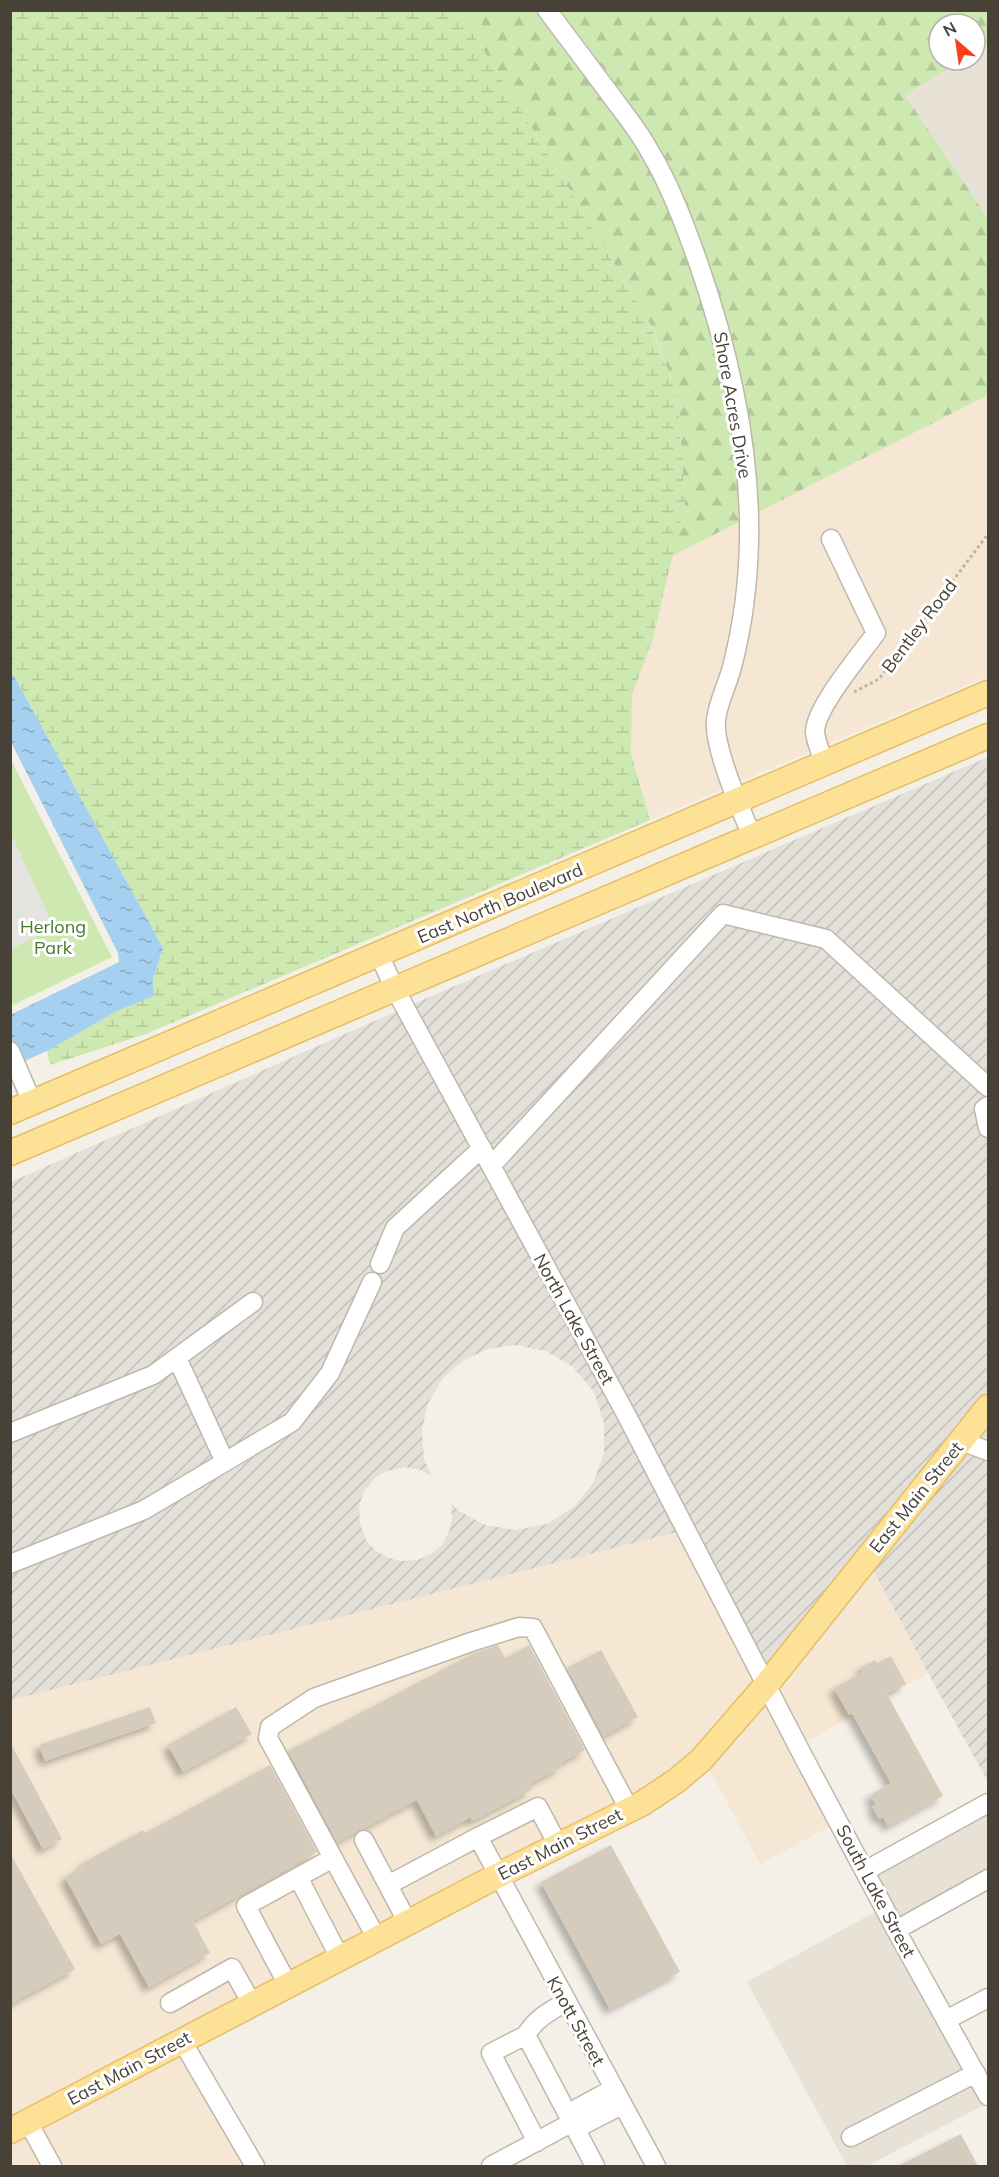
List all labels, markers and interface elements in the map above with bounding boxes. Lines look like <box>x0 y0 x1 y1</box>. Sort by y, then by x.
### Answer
north arrow <box>927 12 987 72</box>
text: N <box>940 17 960 41</box>
street label: Shore Acres Drive <box>709 330 757 480</box>
street label: Bentley Road <box>876 575 962 677</box>
street label: East North Boulevard <box>414 858 586 948</box>
park label: Herlong Park <box>20 915 86 959</box>
street label: North Lake Street <box>529 1249 619 1389</box>
street label: East Main Street <box>864 1437 968 1557</box>
street label: East Main Street <box>494 1803 626 1885</box>
street label: South Lake Street <box>831 1821 921 1961</box>
street label: Knott Street <box>542 1972 610 2070</box>
street label: East Main Street <box>63 2026 195 2110</box>

